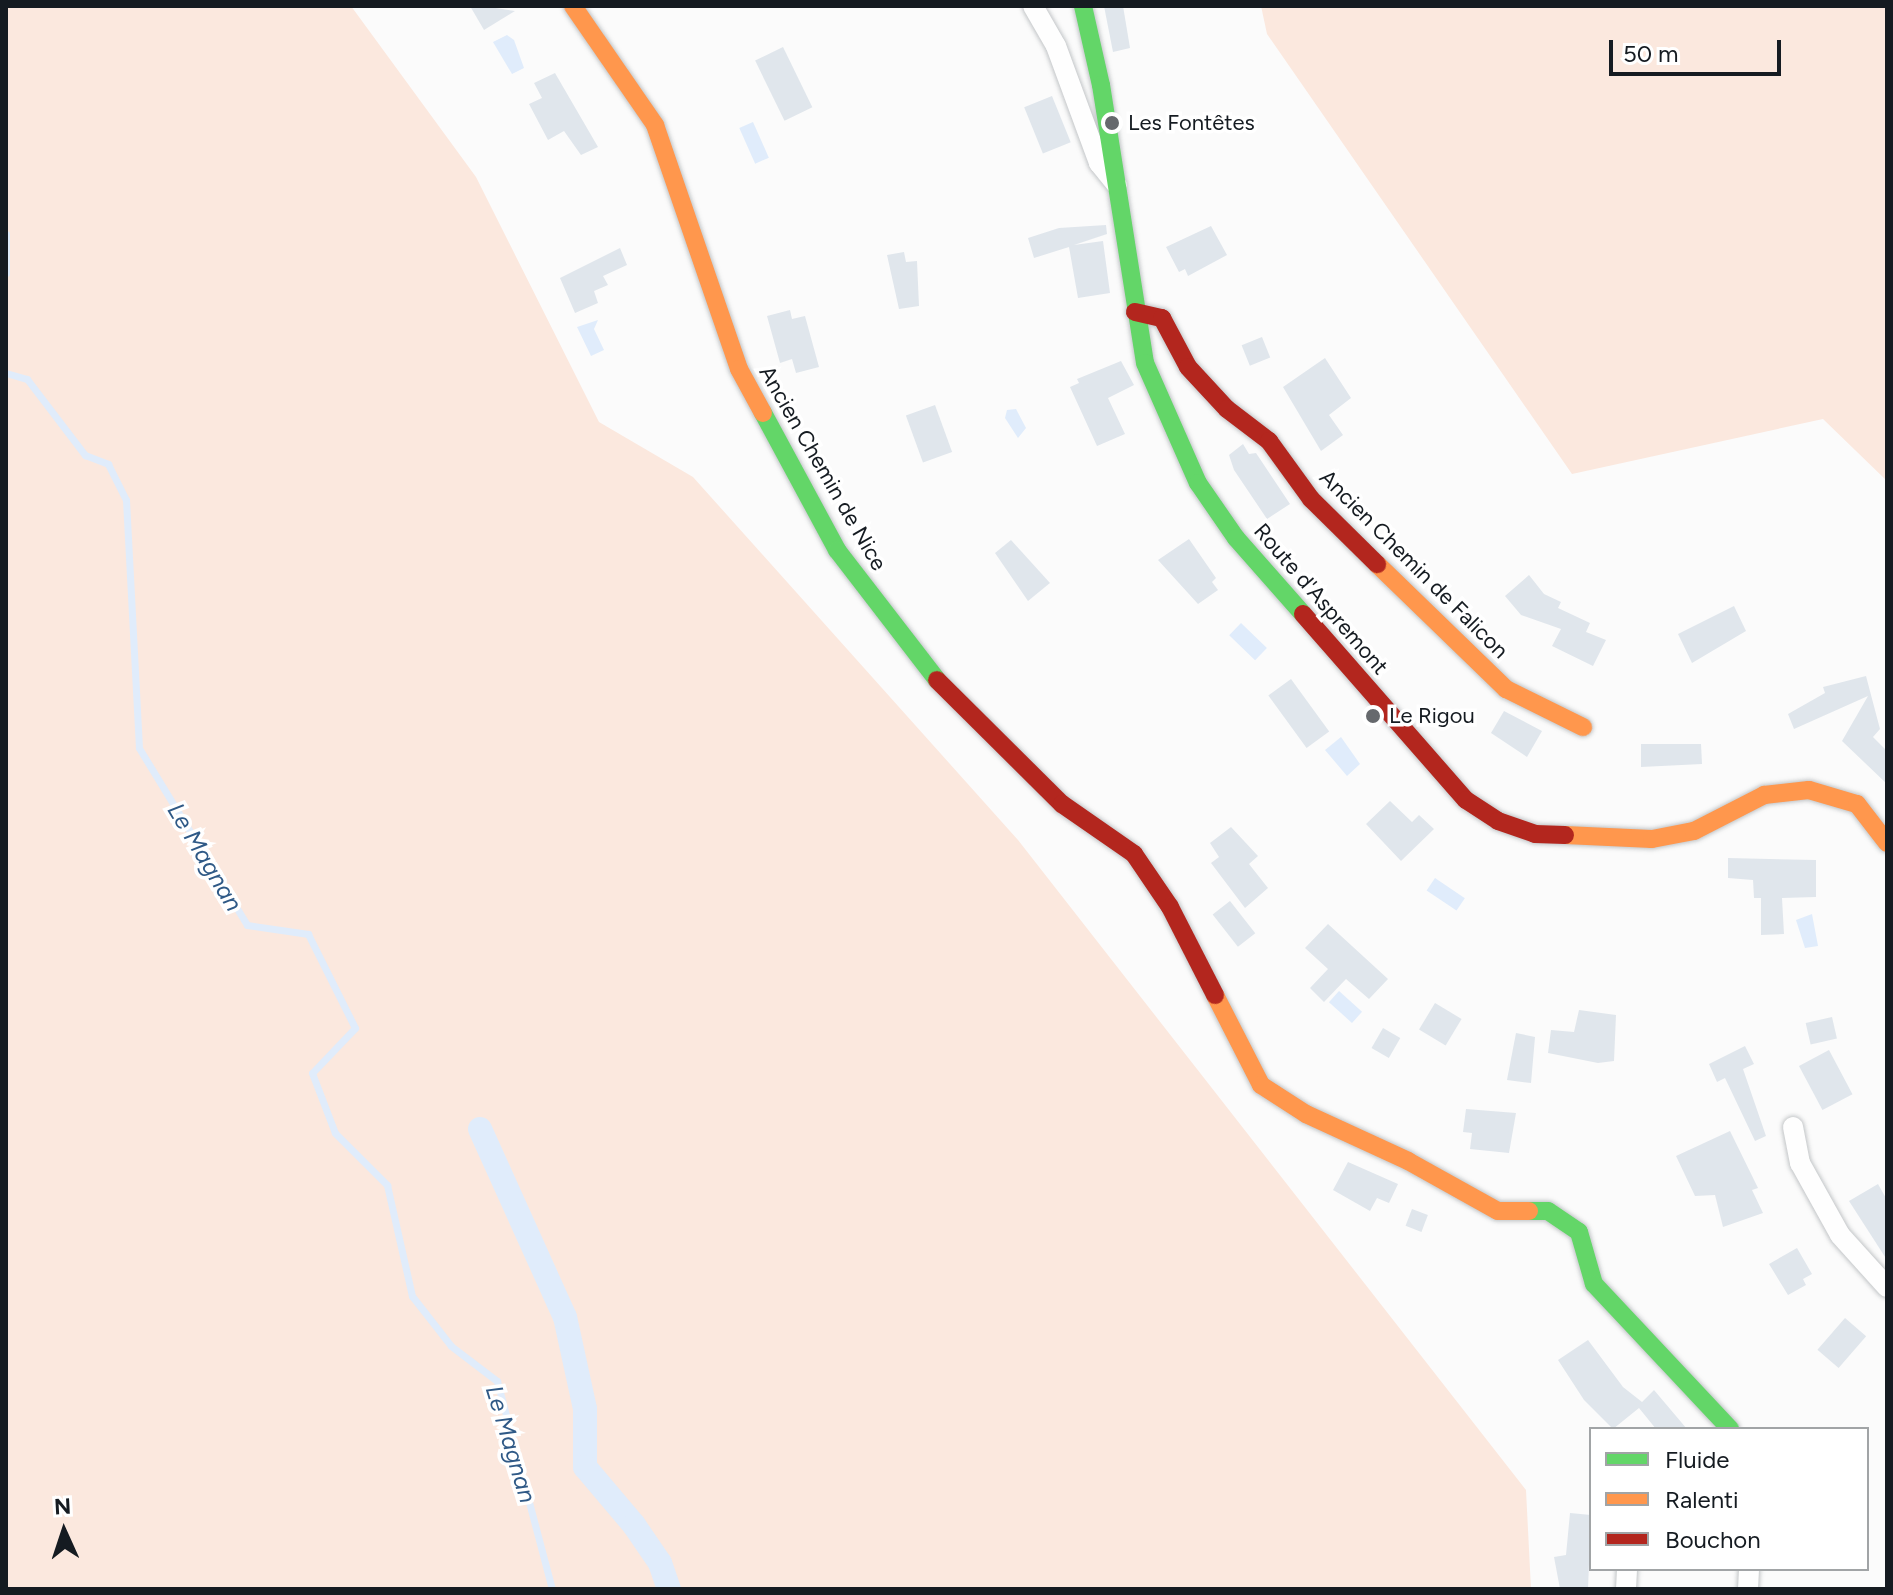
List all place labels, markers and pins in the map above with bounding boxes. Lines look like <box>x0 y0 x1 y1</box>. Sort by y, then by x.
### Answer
place label: Les Fontêtes <box>1128 110 1255 136</box>
marker: Les Fontêtes <box>1103 114 1121 132</box>
place label: Le Rigou <box>1389 703 1475 729</box>
marker: Le Rigou <box>1364 707 1382 725</box>

